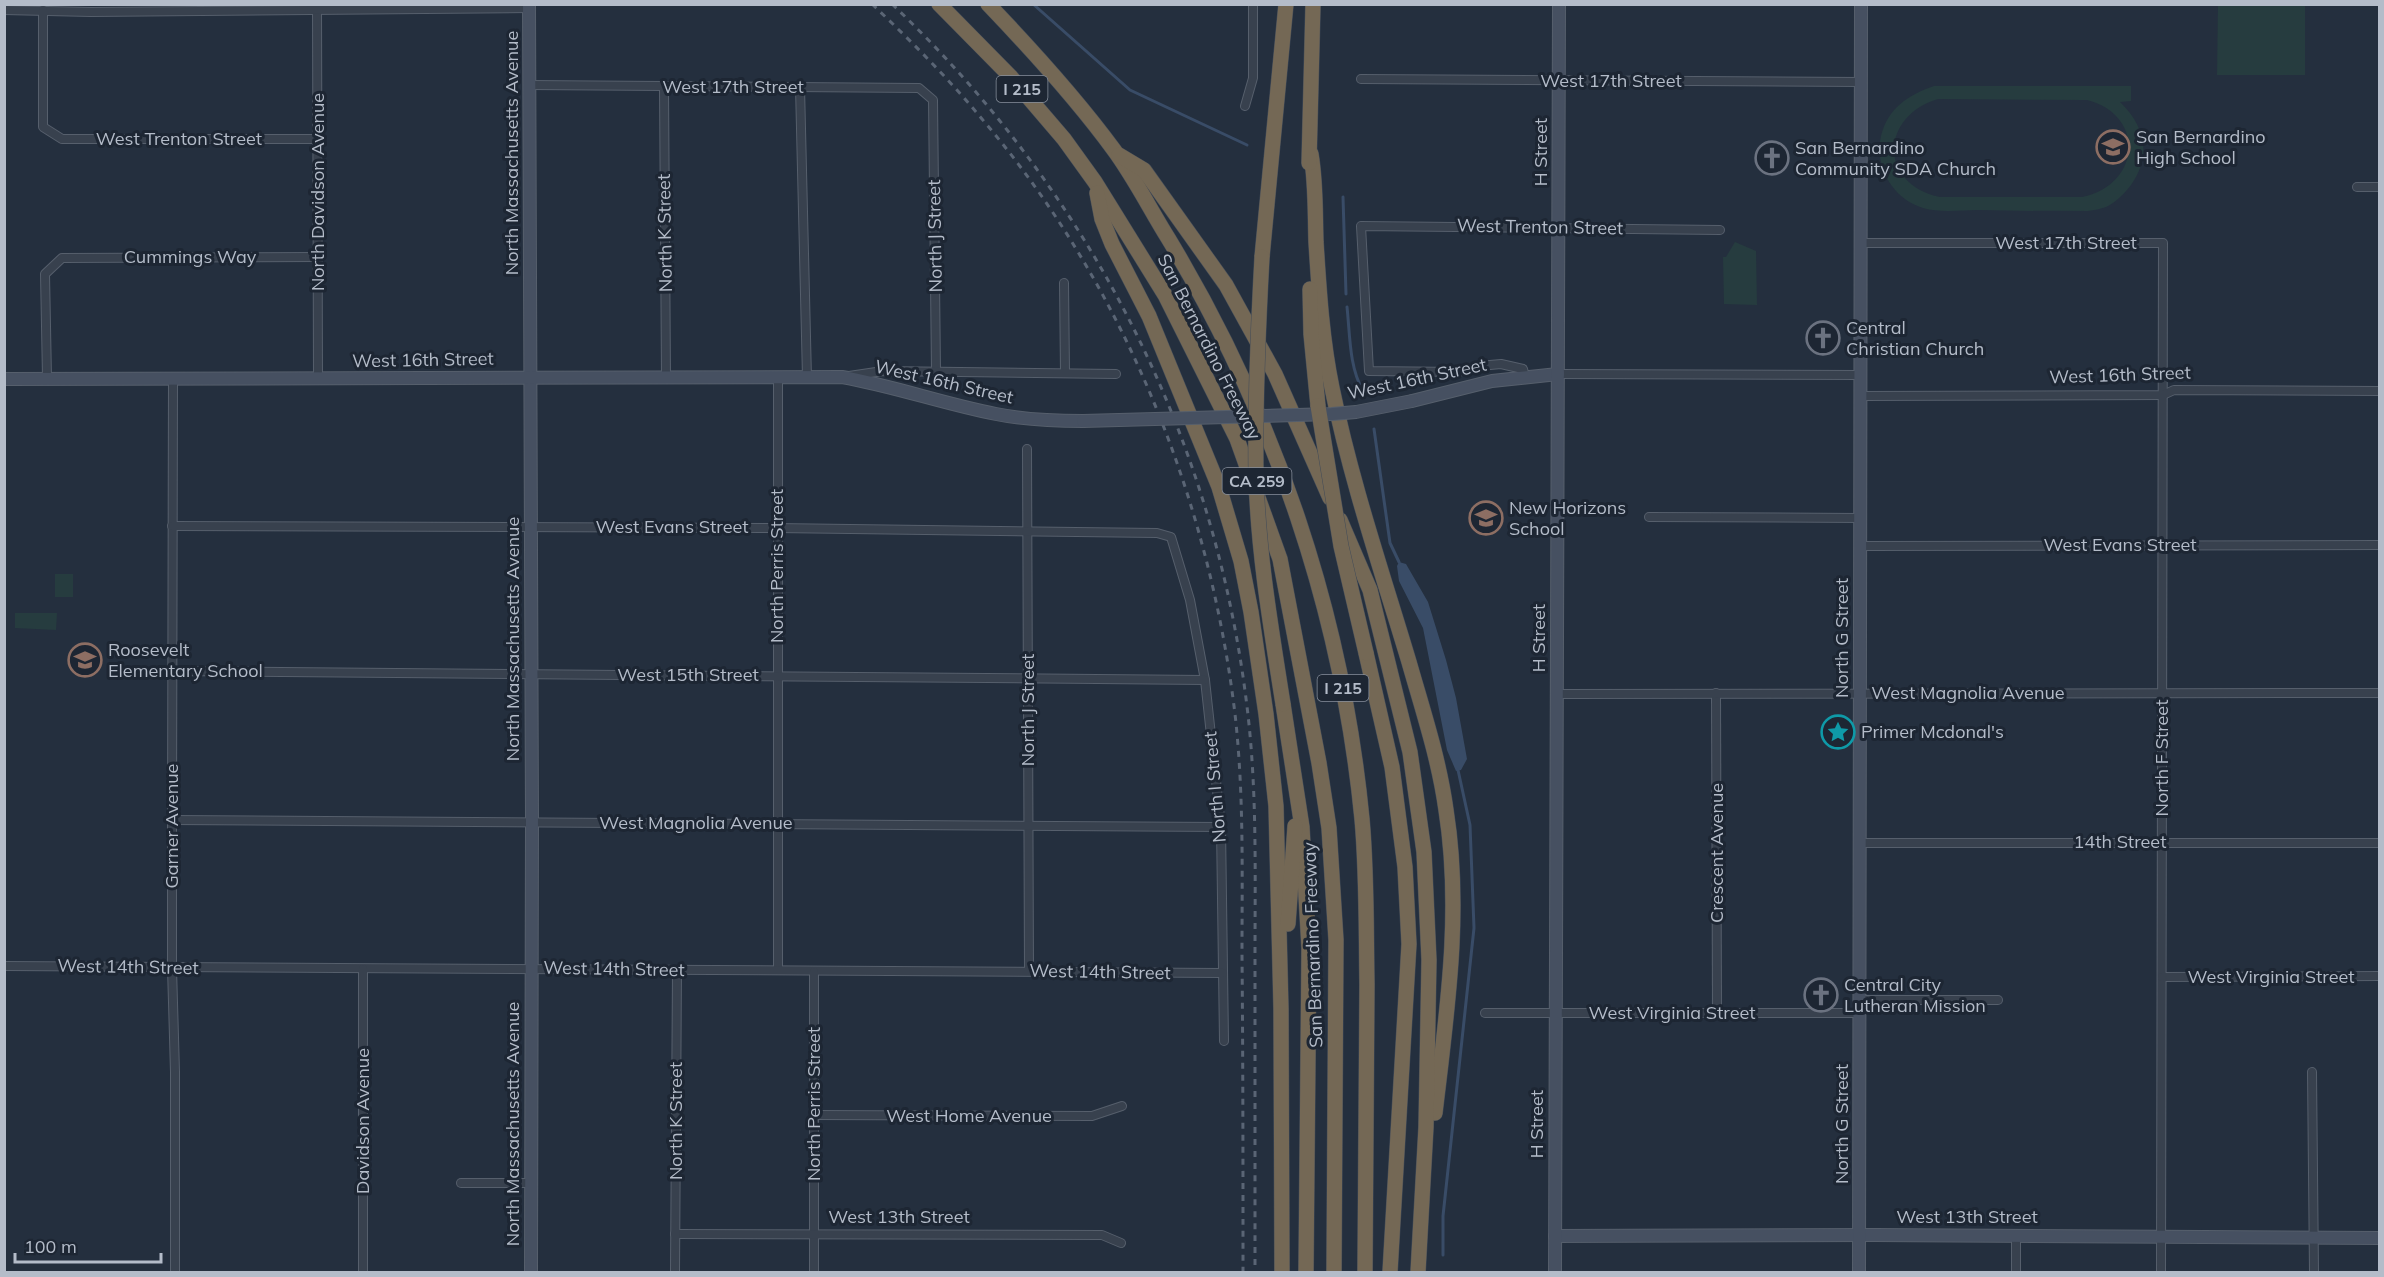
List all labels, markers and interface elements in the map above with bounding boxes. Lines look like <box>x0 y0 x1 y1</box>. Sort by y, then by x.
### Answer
street label: North Massachusetts Avenue <box>500 31 523 275</box>
street label: West 17th Street <box>1540 69 1682 92</box>
street label: West 17th Street <box>662 75 804 98</box>
road number: I 215 <box>996 76 1048 102</box>
street label: North Davidson Avenue <box>306 93 329 291</box>
street label: H Street <box>1529 118 1552 186</box>
place label: San Bernardino High School <box>2136 125 2266 169</box>
street label: West Trenton Street <box>96 127 262 150</box>
school or university icon: San Bernardino High School <box>2095 129 2131 165</box>
place label: San Bernardino Community SDA Church <box>1795 136 1996 180</box>
church icon: San Bernardino Community SDA Church <box>1754 140 1790 176</box>
street label: North K Street <box>652 174 677 292</box>
street label: North J Street <box>922 179 947 293</box>
street label: West Trenton Street <box>1457 214 1623 239</box>
street label: West 17th Street <box>1995 231 2137 254</box>
street label: Cummings Way <box>124 245 257 268</box>
street label: San Bernardino Freeway <box>1152 250 1267 444</box>
place label: Central Christian Church <box>1846 316 1984 360</box>
church icon: Central Christian Church <box>1805 320 1841 356</box>
street label: West 16th Street <box>352 347 494 372</box>
street label: West 16th Street <box>1345 353 1488 404</box>
street label: West 16th Street <box>873 354 1016 409</box>
street label: West 16th Street <box>2049 361 2191 388</box>
road number: CA 259 <box>1222 468 1292 494</box>
street label: North Perris Street <box>765 489 788 643</box>
place label: New Horizons School <box>1509 496 1626 540</box>
school or university icon: New Horizons School <box>1468 500 1504 536</box>
street label: West Evans Street <box>595 515 749 538</box>
street label: North Massachusetts Avenue <box>501 517 524 761</box>
street label: West Evans Street <box>2043 533 2197 556</box>
street label: North G Street <box>1830 578 1853 698</box>
street label: H Street <box>1527 604 1550 672</box>
place label: Roosevelt Elementary School <box>108 638 263 682</box>
school or university icon: Roosevelt Elementary School <box>67 642 103 678</box>
street label: North J Street <box>1016 654 1039 766</box>
street label: West 15th Street <box>617 663 759 686</box>
road number: I 215 <box>1318 675 1368 701</box>
street label: West Magnolia Avenue <box>1871 681 2065 704</box>
street label: North F Street <box>2150 700 2173 816</box>
place icon: Primer Mcdonal's <box>1820 714 1856 750</box>
place label: Primer Mcdonal's <box>1861 720 2004 743</box>
street label: North I Street <box>1198 731 1231 844</box>
street label: Garner Avenue <box>160 764 183 888</box>
street label: Crescent Avenue <box>1705 783 1728 923</box>
street label: West Magnolia Avenue <box>599 811 793 834</box>
street label: 14th Street <box>2074 830 2166 853</box>
street label: San Bernardino Freeway <box>1297 841 1328 1048</box>
street label: West 14th Street <box>57 954 199 979</box>
street label: West 14th Street <box>543 956 685 981</box>
street label: West 14th Street <box>1029 959 1171 984</box>
street label: West Virginia Street <box>2187 965 2355 988</box>
place label: Central City Lutheran Mission <box>1844 973 1986 1017</box>
church icon: Central City Lutheran Mission <box>1803 977 1839 1013</box>
street label: West Virginia Street <box>1588 1001 1756 1024</box>
street label: North Massachusetts Avenue <box>501 1002 524 1246</box>
street label: North Perris Street <box>802 1027 825 1181</box>
street label: Davidson Avenue <box>351 1048 374 1194</box>
street label: North K Street <box>664 1062 687 1180</box>
street label: North G Street <box>1830 1064 1853 1184</box>
street label: H Street <box>1525 1090 1548 1158</box>
street label: West Home Avenue <box>886 1104 1052 1127</box>
street label: West 13th Street <box>828 1205 970 1228</box>
street label: West 13th Street <box>1896 1205 2038 1228</box>
scale bar <box>15 1226 160 1264</box>
text: 100 m <box>24 1235 77 1258</box>

